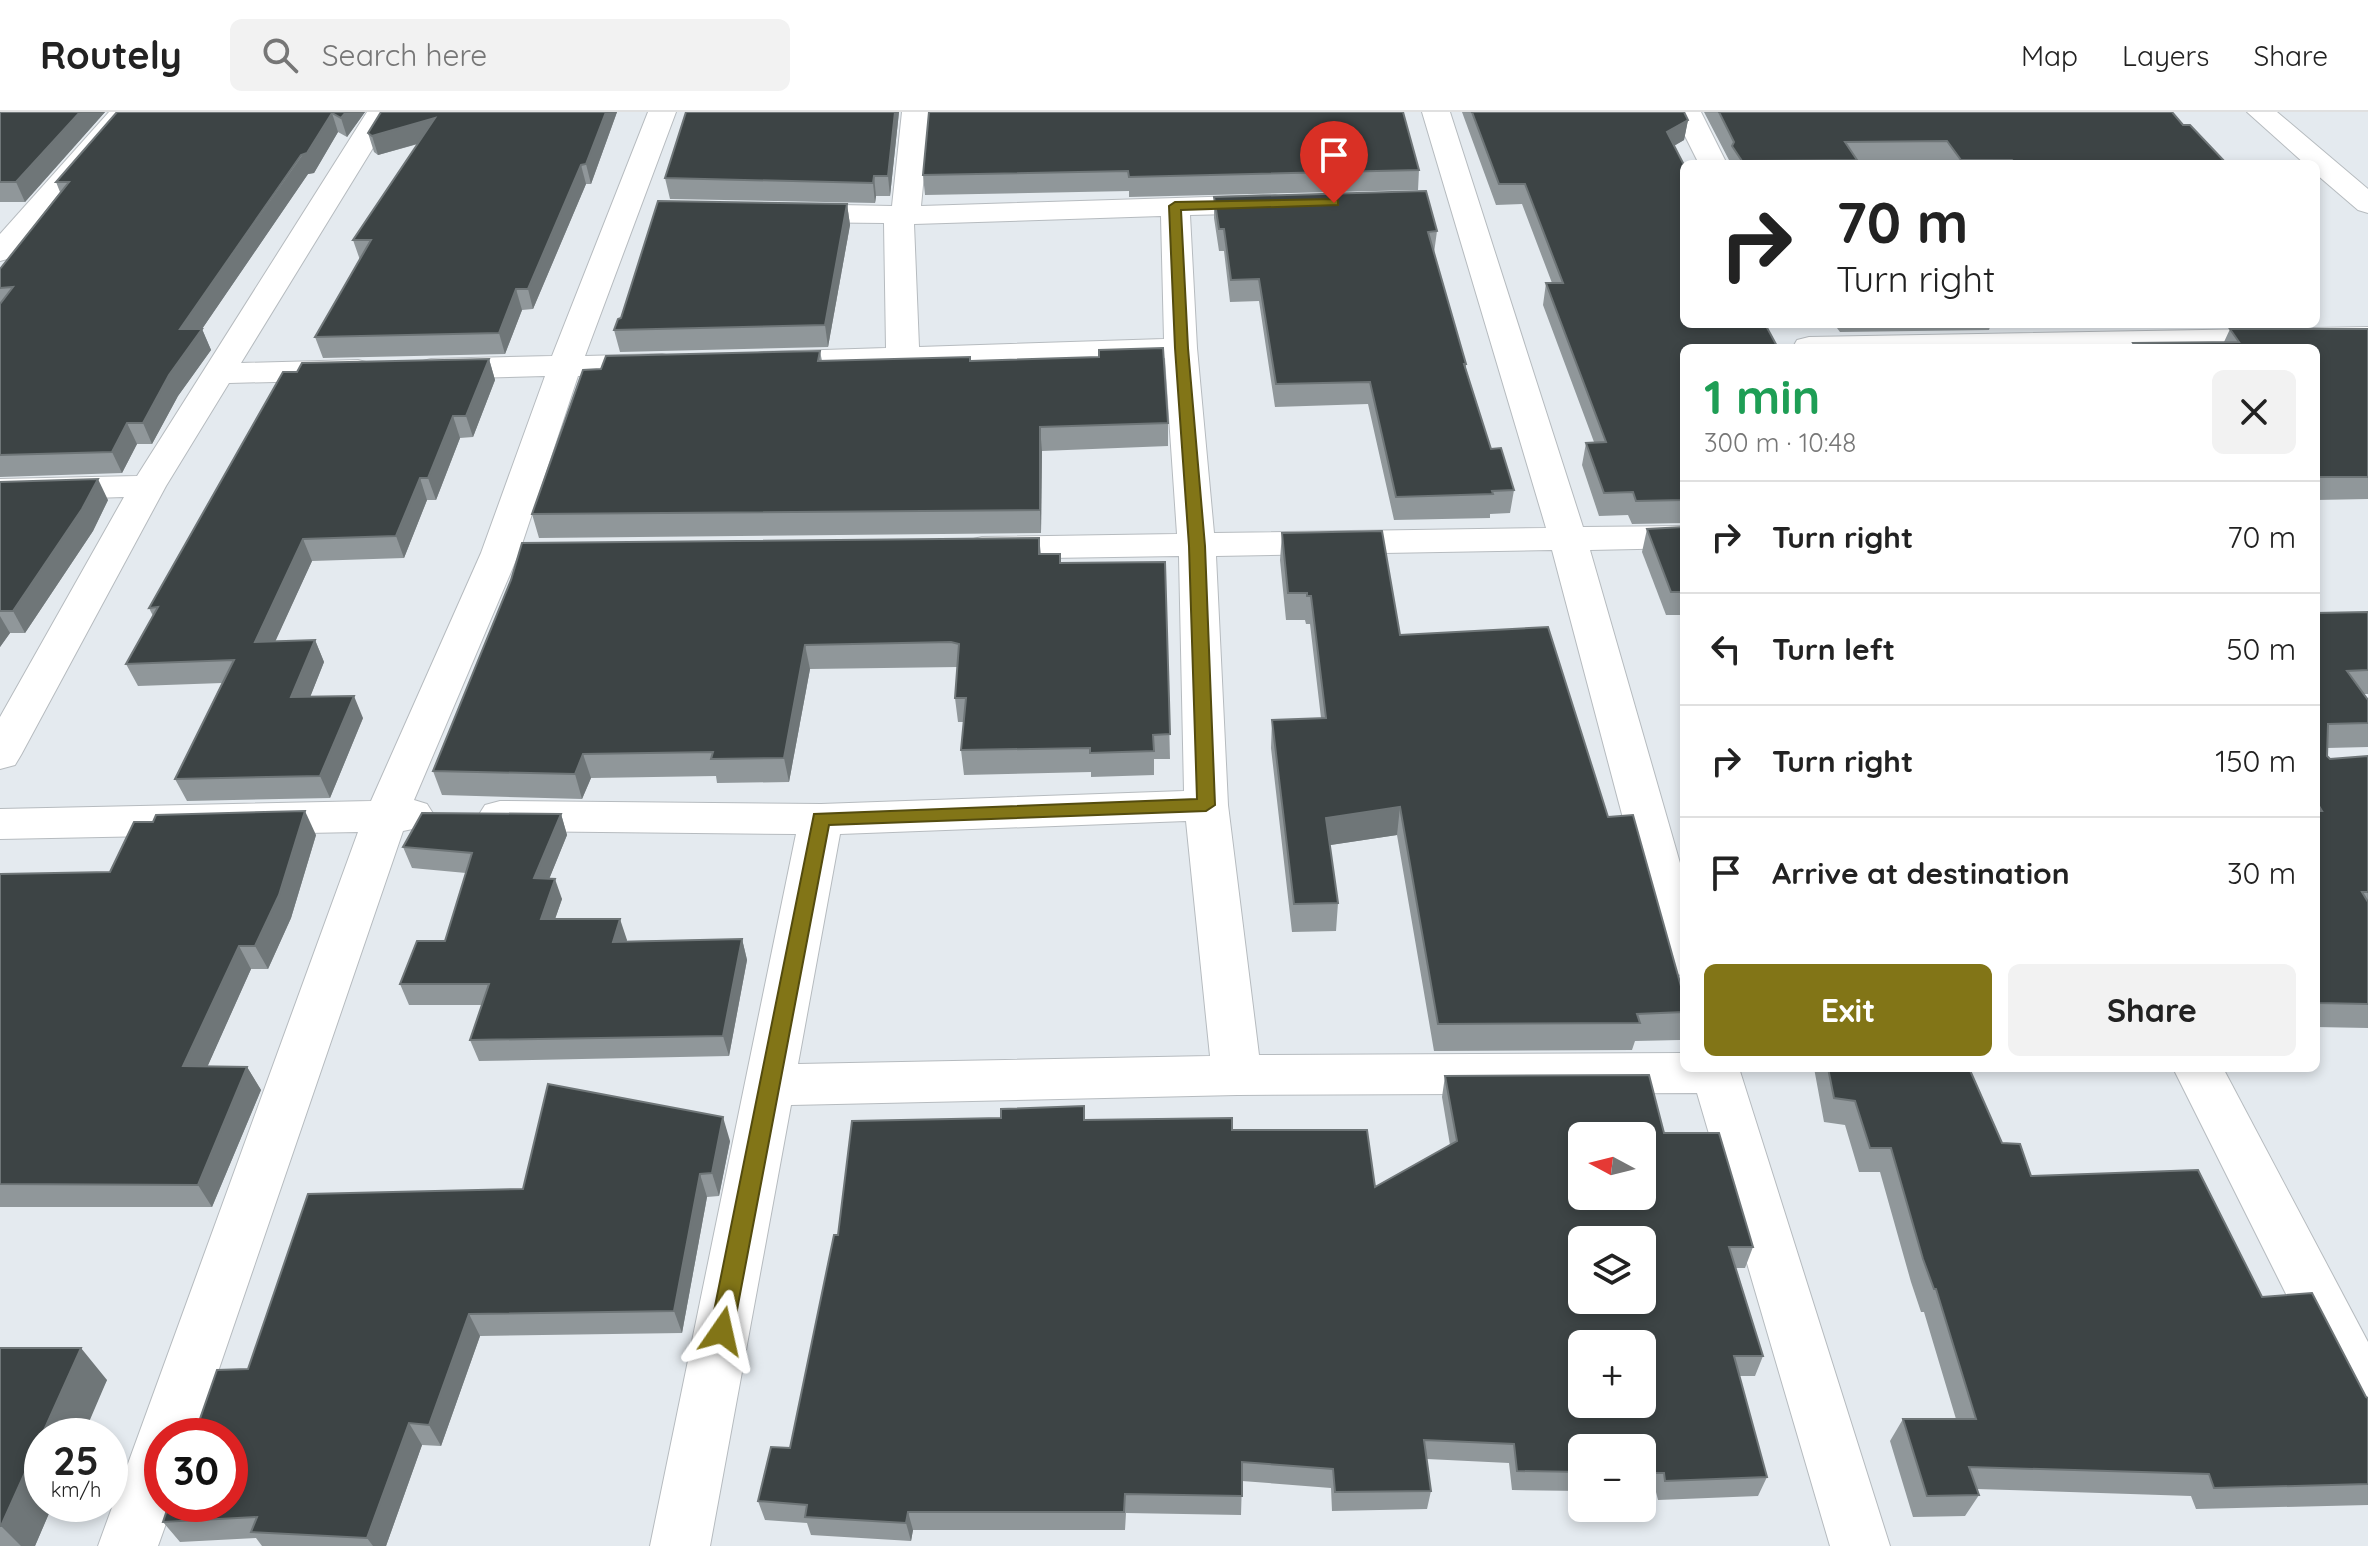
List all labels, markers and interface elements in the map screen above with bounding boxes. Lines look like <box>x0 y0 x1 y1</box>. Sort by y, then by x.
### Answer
search box <box>230 19 790 91</box>
text: Routely <box>40 31 182 79</box>
icon: search <box>258 33 302 77</box>
text: Search here <box>322 36 487 74</box>
text: Map <box>2021 38 2078 73</box>
text: Layers <box>2122 38 2209 73</box>
text: Share <box>2253 38 2328 73</box>
pin <box>1300 121 1368 203</box>
icon: arrive <box>1312 133 1356 177</box>
text: 70 m <box>1836 187 1968 257</box>
icon: right <box>1704 192 1808 296</box>
text: Turn right <box>1836 256 1995 301</box>
text: 1 min <box>1704 366 1820 426</box>
button: close <box>2212 370 2296 454</box>
text: 300 m · 10:48 <box>1704 426 1856 459</box>
icon: right <box>1704 515 1748 559</box>
text: Turn right <box>1772 518 1913 556</box>
text: 70 m <box>2227 518 2296 556</box>
icon: left <box>1704 627 1748 671</box>
text: Turn left <box>1772 630 1895 668</box>
text: 50 m <box>2226 630 2296 668</box>
icon: right <box>1704 739 1748 783</box>
text: Turn right <box>1772 742 1913 780</box>
text: 150 m <box>2215 742 2296 780</box>
icon: arrive <box>1704 851 1748 895</box>
text: Arrive at destination <box>1772 854 2070 892</box>
text: 30 m <box>2227 854 2296 892</box>
button: Exit <box>1704 964 1992 1056</box>
button: Share <box>2008 964 2296 1056</box>
north arrow <box>1568 1122 1656 1210</box>
map controls <box>1568 1122 1656 1522</box>
button: layers <box>1568 1226 1656 1314</box>
position arrow <box>680 1289 764 1373</box>
button: + <box>1568 1330 1656 1418</box>
speed limit sign: 30 <box>144 1418 248 1522</box>
button: − <box>1568 1434 1656 1522</box>
text: 25 <box>53 1435 99 1485</box>
text: km/h <box>51 1477 101 1502</box>

